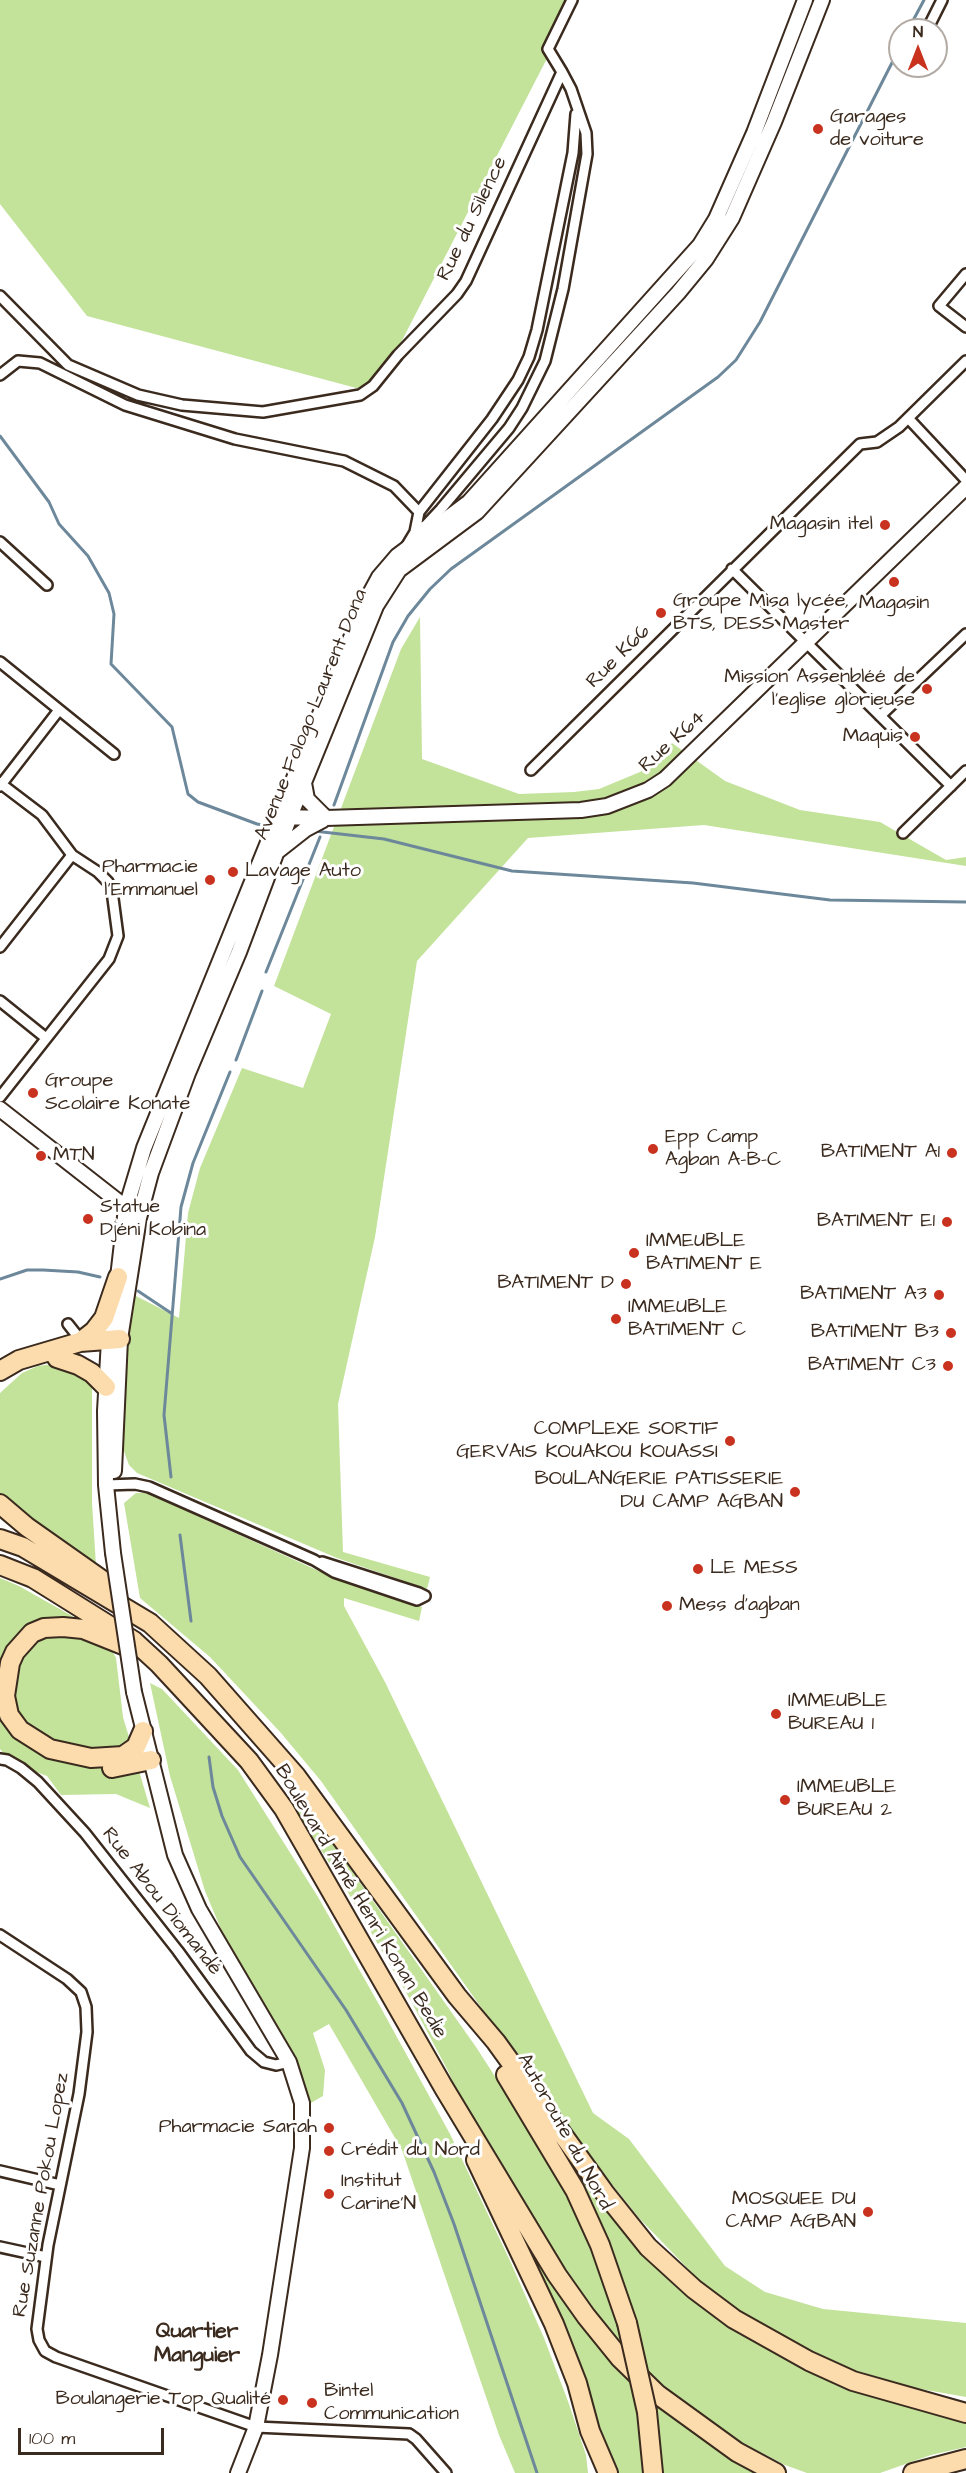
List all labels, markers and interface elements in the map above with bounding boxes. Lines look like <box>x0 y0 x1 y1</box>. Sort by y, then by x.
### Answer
north arrow <box>888 18 948 78</box>
text: N <box>913 21 923 43</box>
place label: Garages de voiture <box>830 106 924 153</box>
marker: Garages de voiture <box>811 122 825 136</box>
street label: Rue du Silence <box>433 153 513 285</box>
place label: Magasin itel <box>770 513 873 537</box>
marker: Magasin itel <box>878 518 892 532</box>
marker: Magasin <box>887 575 901 589</box>
street label: Avenue Fologo Laurent Dona <box>251 586 373 844</box>
place label: Groupe Misa lycée, BTS, DESS Master <box>673 590 849 637</box>
place label: Magasin <box>859 592 929 616</box>
marker: Groupe Misa lycée, BTS, DESS Master <box>654 606 668 620</box>
street label: Rue K66 <box>582 620 656 694</box>
place label: Mission Assenbléé de l'eglise glorieuse <box>724 666 915 713</box>
marker: Mission Assenbléé de l'eglise glorieuse <box>920 682 934 696</box>
street label: Rue K64 <box>635 706 711 778</box>
place label: Maquis <box>843 725 903 749</box>
marker: Maquis <box>908 730 922 744</box>
place label: Pharmacie l'Emmanuel <box>102 856 198 903</box>
place label: Lavage Auto <box>245 860 361 884</box>
marker: Lavage Auto <box>226 865 240 879</box>
marker: Pharmacie l'Emmanuel <box>203 873 217 887</box>
place label: Groupe Scolaire Konate <box>45 1070 190 1117</box>
marker: Groupe Scolaire Konate <box>26 1086 40 1100</box>
place label: Epp Camp Agban A-B-C <box>665 1126 781 1173</box>
place label: BATIMENT A1 <box>821 1141 940 1165</box>
marker: Epp Camp Agban A-B-C <box>646 1142 660 1156</box>
place label: MTN <box>53 1144 95 1168</box>
marker: BATIMENT A1 <box>945 1146 959 1160</box>
marker: MTN <box>34 1149 48 1163</box>
place label: Statue Djéni Kobina <box>100 1196 206 1243</box>
place label: BATIMENT E1 <box>817 1210 935 1234</box>
marker: Statue Djéni Kobina <box>81 1212 95 1226</box>
marker: BATIMENT E1 <box>940 1215 954 1229</box>
place label: IMMEUBLE BATIMENT E <box>646 1230 762 1277</box>
marker: IMMEUBLE BATIMENT E <box>627 1246 641 1260</box>
place label: BATIMENT D <box>497 1272 614 1296</box>
marker: BATIMENT D <box>619 1277 633 1291</box>
place label: BATIMENT A3 <box>800 1283 927 1307</box>
marker: BATIMENT A3 <box>932 1288 946 1302</box>
place label: IMMEUBLE BATIMENT C <box>628 1296 746 1343</box>
marker: IMMEUBLE BATIMENT C <box>609 1312 623 1326</box>
place label: BATIMENT B3 <box>811 1321 939 1345</box>
marker: BATIMENT B3 <box>944 1326 958 1340</box>
place label: BATIMENT C3 <box>808 1354 936 1378</box>
marker: BATIMENT C3 <box>941 1359 955 1373</box>
place label: COMPLEXE SORTIF GERVAIS KOUAKOU KOUASSI <box>456 1418 718 1465</box>
marker: COMPLEXE SORTIF GERVAIS KOUAKOU KOUASSI <box>723 1434 737 1448</box>
place label: BOULANGERIE PATISSERIE DU CAMP AGBAN <box>534 1468 783 1515</box>
marker: BOULANGERIE PATISSERIE DU CAMP AGBAN <box>788 1485 802 1499</box>
place label: LE MESS <box>710 1557 798 1581</box>
marker: LE MESS <box>691 1562 705 1576</box>
place label: Mess d'agban <box>679 1594 800 1618</box>
marker: Mess d'agban <box>660 1599 674 1613</box>
place label: IMMEUBLE BUREAU 1 <box>788 1690 887 1737</box>
marker: IMMEUBLE BUREAU 1 <box>769 1707 783 1721</box>
street label: Boulevard Aimé Henri Konan Bedie <box>269 1761 451 2043</box>
place label: IMMEUBLE BUREAU 2 <box>797 1776 896 1823</box>
marker: IMMEUBLE BUREAU 2 <box>778 1793 792 1807</box>
street label: Rue Abou Diomandé <box>96 1823 226 1981</box>
street label: Autoroute du Nord <box>511 2050 617 2214</box>
street label: Rue Suzanne Pokou Lopez <box>9 2071 75 2319</box>
place label: Pharmacie Sarah <box>159 2116 317 2140</box>
marker: Pharmacie Sarah <box>322 2121 336 2135</box>
place label: Crédit du Nord <box>341 2139 480 2163</box>
marker: Crédit du Nord <box>322 2144 336 2158</box>
place label: Institut Carine'N <box>341 2170 416 2217</box>
marker: Institut Carine'N <box>322 2187 336 2201</box>
place label: MOSQUEE DU CAMP AGBAN <box>725 2188 856 2235</box>
marker: MOSQUEE DU CAMP AGBAN <box>861 2205 875 2219</box>
district label: Quartier Manguier <box>154 2320 240 2370</box>
place label: Bintel Communication <box>324 2380 459 2427</box>
place label: Boulangerie Top Qualité <box>56 2388 271 2412</box>
marker: Boulangerie Top Qualité <box>276 2393 290 2407</box>
marker: Bintel Communication <box>305 2396 319 2410</box>
scale bar <box>21 2416 166 2454</box>
text: 100 m <box>29 2426 75 2451</box>

